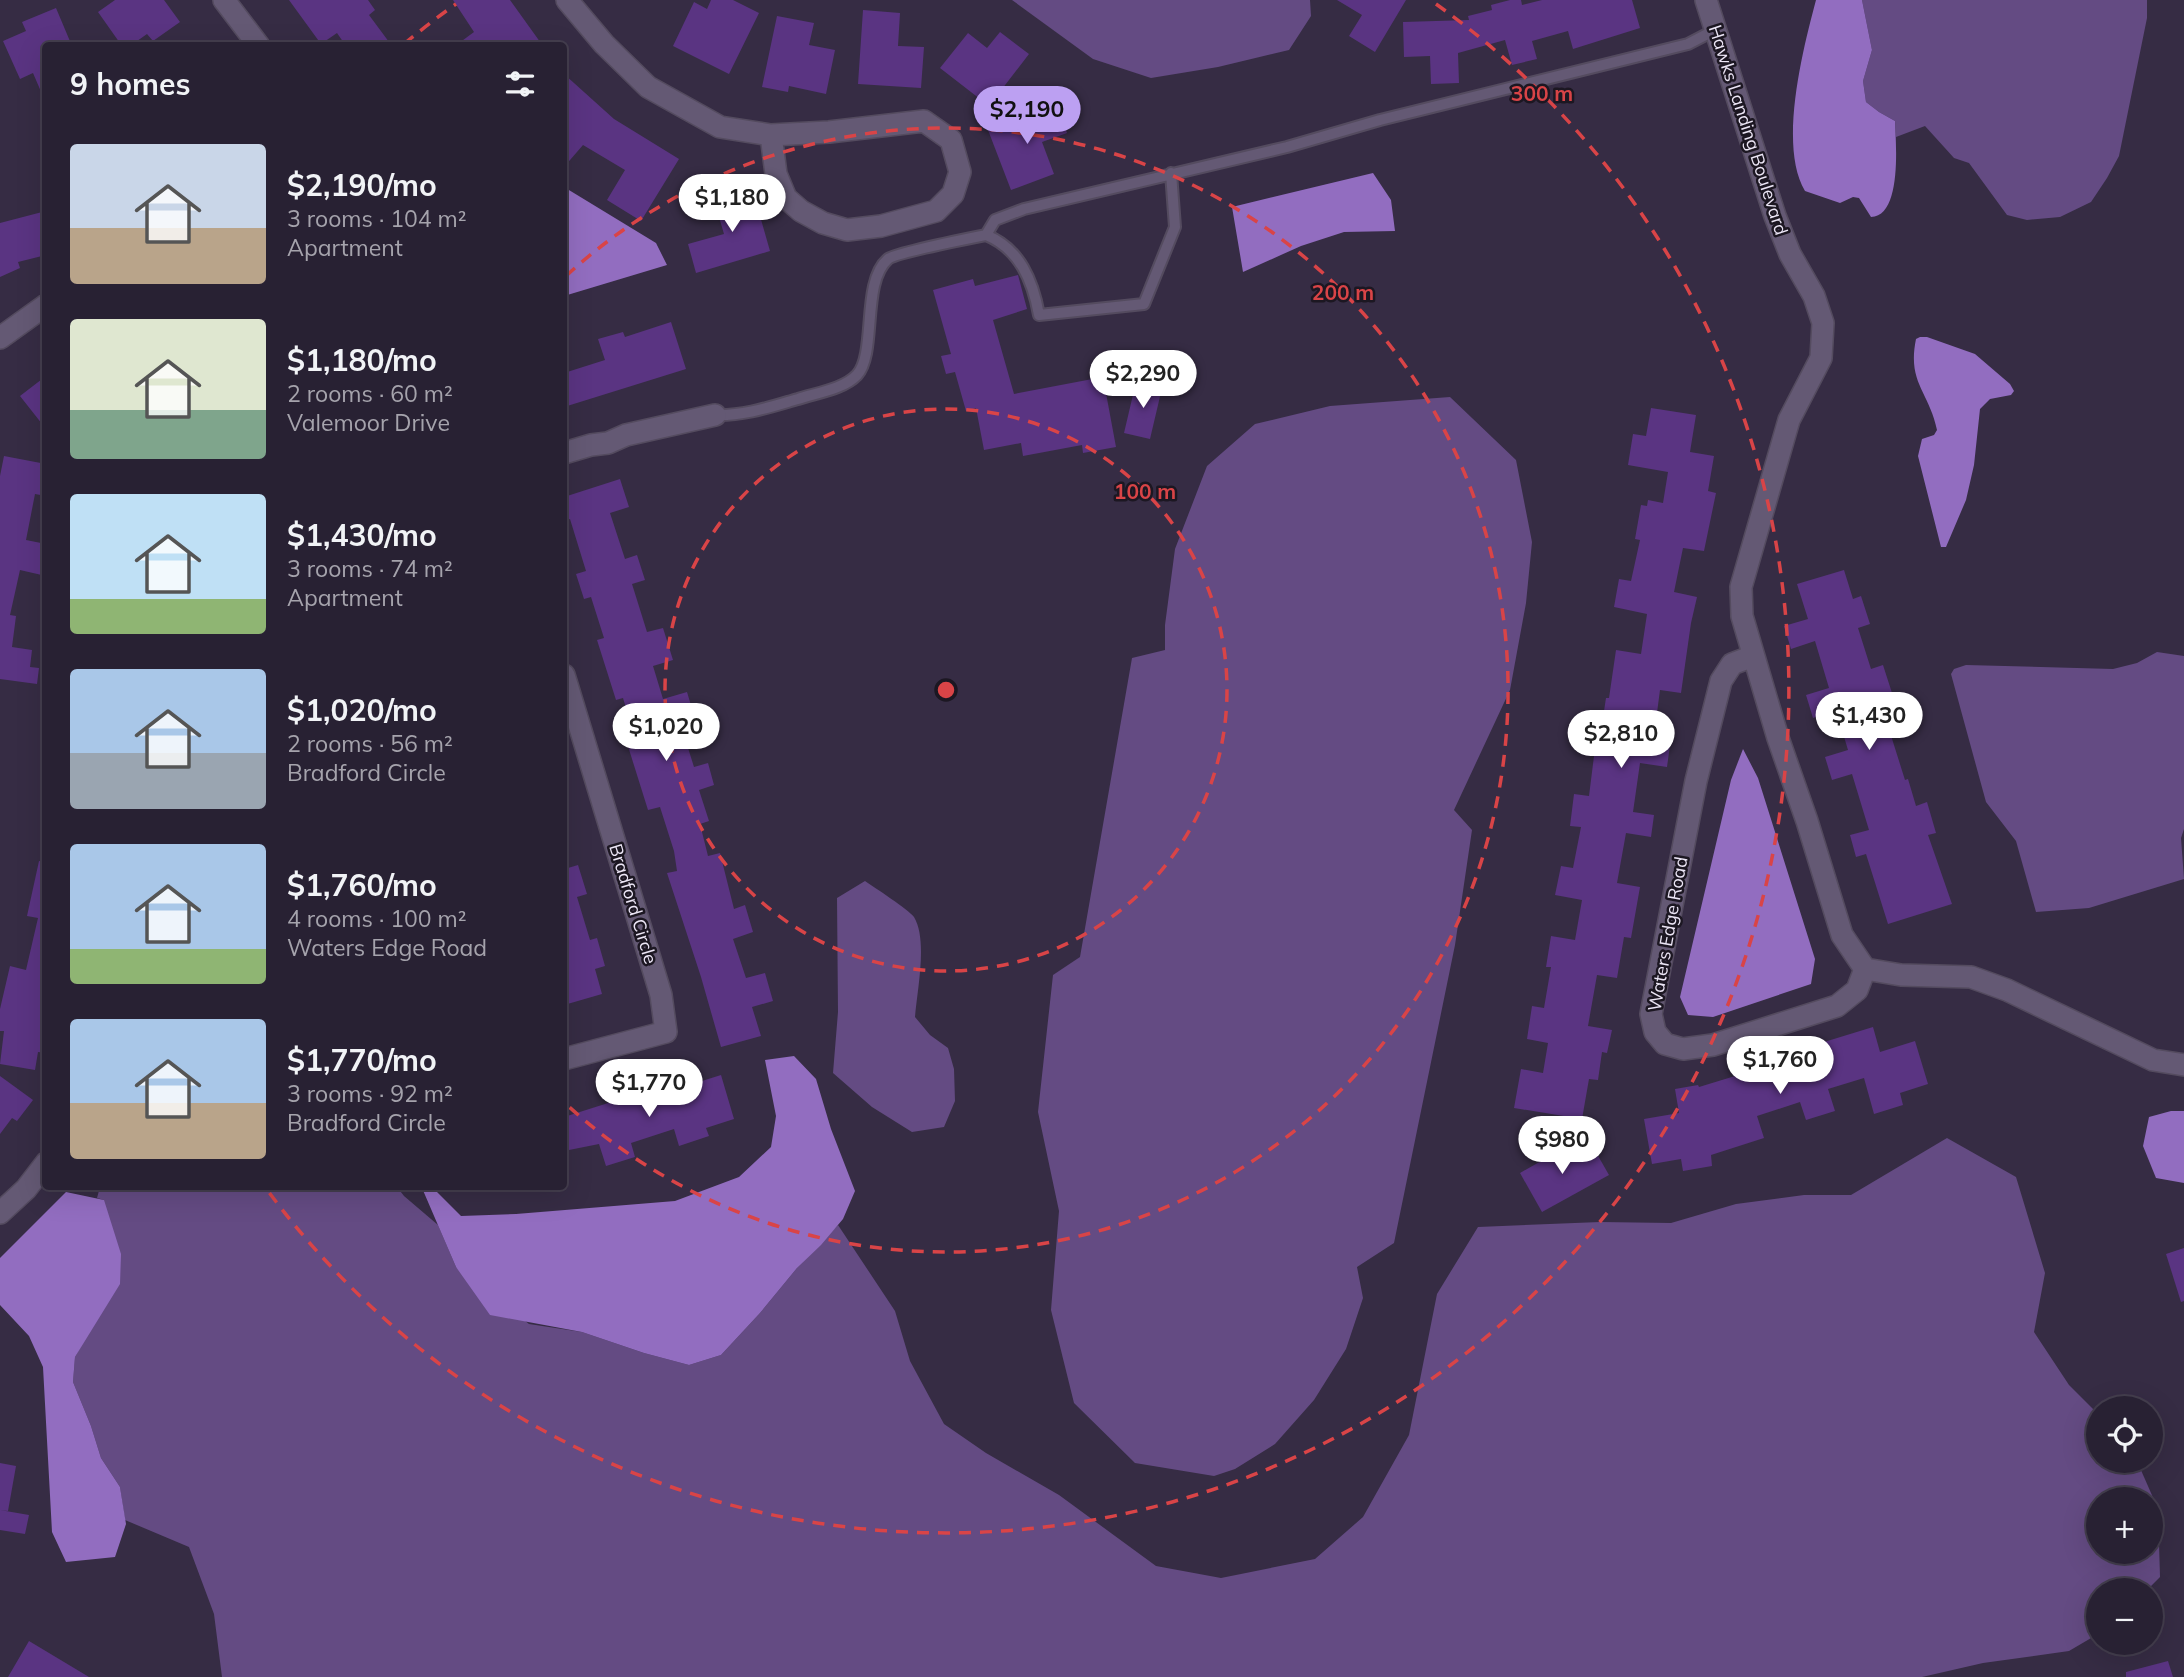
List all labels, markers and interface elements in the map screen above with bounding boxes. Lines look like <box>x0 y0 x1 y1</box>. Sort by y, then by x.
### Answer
street label: Hawks Landing Boulevard <box>1704 22 1793 238</box>
text: 9 homes <box>70 65 191 103</box>
icon: filters <box>501 65 539 103</box>
text: 300 m <box>1511 80 1573 106</box>
pin: $2,190 <box>970 86 1084 146</box>
text: $2,190 <box>990 94 1064 123</box>
text: $2,190/mo <box>287 166 437 204</box>
icon: home <box>126 172 210 256</box>
pin: $1,180 <box>675 174 789 234</box>
text: $1,180 <box>695 182 769 211</box>
text: 3 rooms · 104 m² <box>287 204 467 233</box>
text: Apartment <box>287 233 403 262</box>
text: 200 m <box>1312 279 1374 305</box>
text: $1,180/mo <box>287 341 437 379</box>
icon: home <box>126 347 210 431</box>
pin: $2,290 <box>1086 350 1200 410</box>
text: $2,290 <box>1106 358 1180 387</box>
text: 2 rooms · 60 m² <box>287 379 453 408</box>
text: Valemoor Drive <box>287 408 450 437</box>
text: 100 m <box>1114 478 1176 504</box>
text: $1,430/mo <box>287 516 437 554</box>
icon: home <box>126 522 210 606</box>
text: 3 rooms · 74 m² <box>287 554 453 583</box>
text: Apartment <box>287 583 403 612</box>
centre of rings <box>934 678 958 702</box>
text: $1,020/mo <box>287 691 437 729</box>
pin: $1,430 <box>1812 692 1926 752</box>
icon: home <box>126 697 210 781</box>
text: $1,430 <box>1832 700 1906 729</box>
pin: $1,020 <box>609 704 723 763</box>
pin: $2,810 <box>1564 710 1678 770</box>
text: $1,020 <box>629 711 703 740</box>
text: $2,810 <box>1584 718 1658 747</box>
text: 2 rooms · 56 m² <box>287 729 453 758</box>
text: Bradford Circle <box>287 758 446 787</box>
street label: Bradford Circle <box>604 841 663 967</box>
street label: Waters Edge Road <box>1643 855 1692 1013</box>
text: $1,760/mo <box>287 866 437 904</box>
icon: home <box>126 872 210 956</box>
text: 4 rooms · 100 m² <box>287 904 467 933</box>
text: Waters Edge Road <box>287 933 487 962</box>
pin: $1,760 <box>1723 1036 1837 1096</box>
text: $1,770/mo <box>287 1041 437 1079</box>
text: $1,760 <box>1743 1044 1817 1073</box>
icon: home <box>126 1047 210 1131</box>
pin: $1,770 <box>592 1060 706 1119</box>
text: $1,770 <box>612 1067 686 1096</box>
text: 3 rooms · 92 m² <box>287 1079 453 1108</box>
text: Bradford Circle <box>287 1108 446 1137</box>
pin: $980 <box>1521 1116 1603 1176</box>
text: $980 <box>1534 1124 1590 1153</box>
map controls <box>2086 1396 2163 1655</box>
button: locate <box>2086 1396 2163 1473</box>
button: + <box>2086 1487 2163 1564</box>
button: − <box>2086 1578 2163 1655</box>

